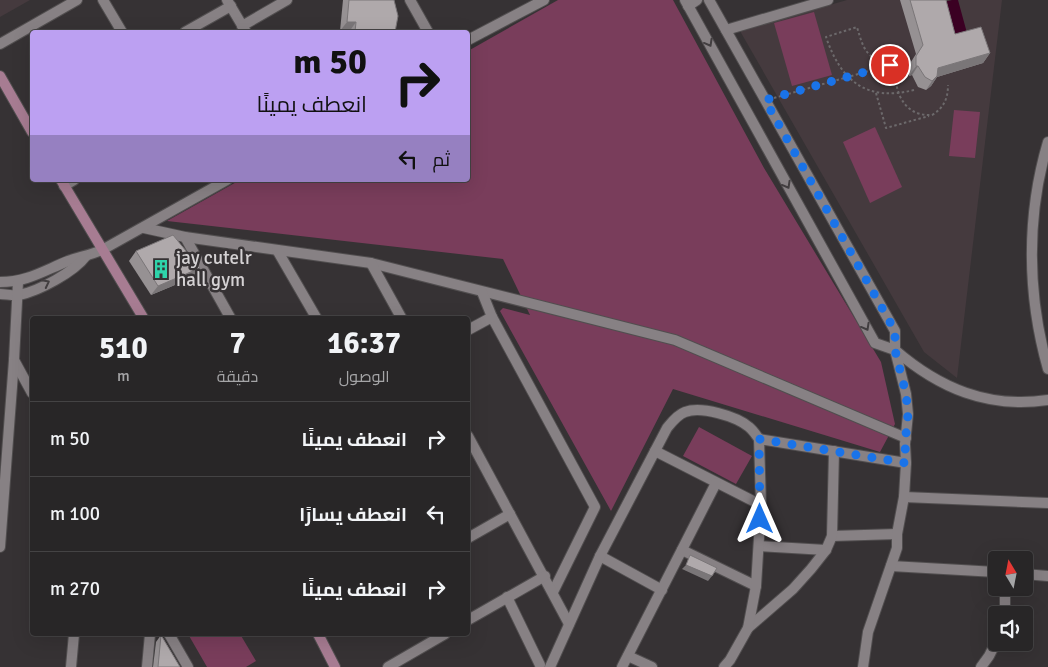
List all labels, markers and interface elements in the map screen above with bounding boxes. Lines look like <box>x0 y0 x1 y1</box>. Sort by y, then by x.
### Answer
one-way arrow <box>702 37 712 46</box>
text: 50 m <box>293 40 367 83</box>
pin <box>869 44 911 86</box>
icon: right <box>385 50 450 115</box>
icon: arrive <box>876 51 904 79</box>
text: انعطف يمينًا <box>257 91 367 118</box>
icon: left <box>394 145 422 173</box>
text: ثم <box>432 148 450 172</box>
one-way arrow <box>781 179 791 188</box>
place label: jay cutelr hall gym <box>176 246 252 292</box>
building icon: jay cutelr hall gym <box>150 258 172 280</box>
one-way arrow <box>41 279 50 289</box>
one-way arrow <box>860 322 870 331</box>
text: 7 <box>229 325 246 362</box>
text: 16:37 <box>327 325 401 362</box>
text: 510 <box>99 330 148 367</box>
text: m <box>117 366 130 386</box>
text: دقيقة <box>217 367 258 387</box>
text: الوصول <box>339 367 390 387</box>
icon: right <box>422 425 450 453</box>
text: 50 m <box>50 427 90 451</box>
text: انعطف يمينًا <box>302 428 407 452</box>
position arrow <box>733 492 785 544</box>
icon: left <box>422 500 450 528</box>
text: 100 m <box>50 502 100 526</box>
text: انعطف يسارًا <box>299 503 407 527</box>
north arrow <box>988 551 1032 596</box>
map controls <box>988 551 1033 651</box>
icon: right <box>422 575 450 603</box>
text: 270 m <box>50 577 100 601</box>
text: انعطف يمينًا <box>302 578 407 602</box>
button: sound <box>988 606 1033 651</box>

